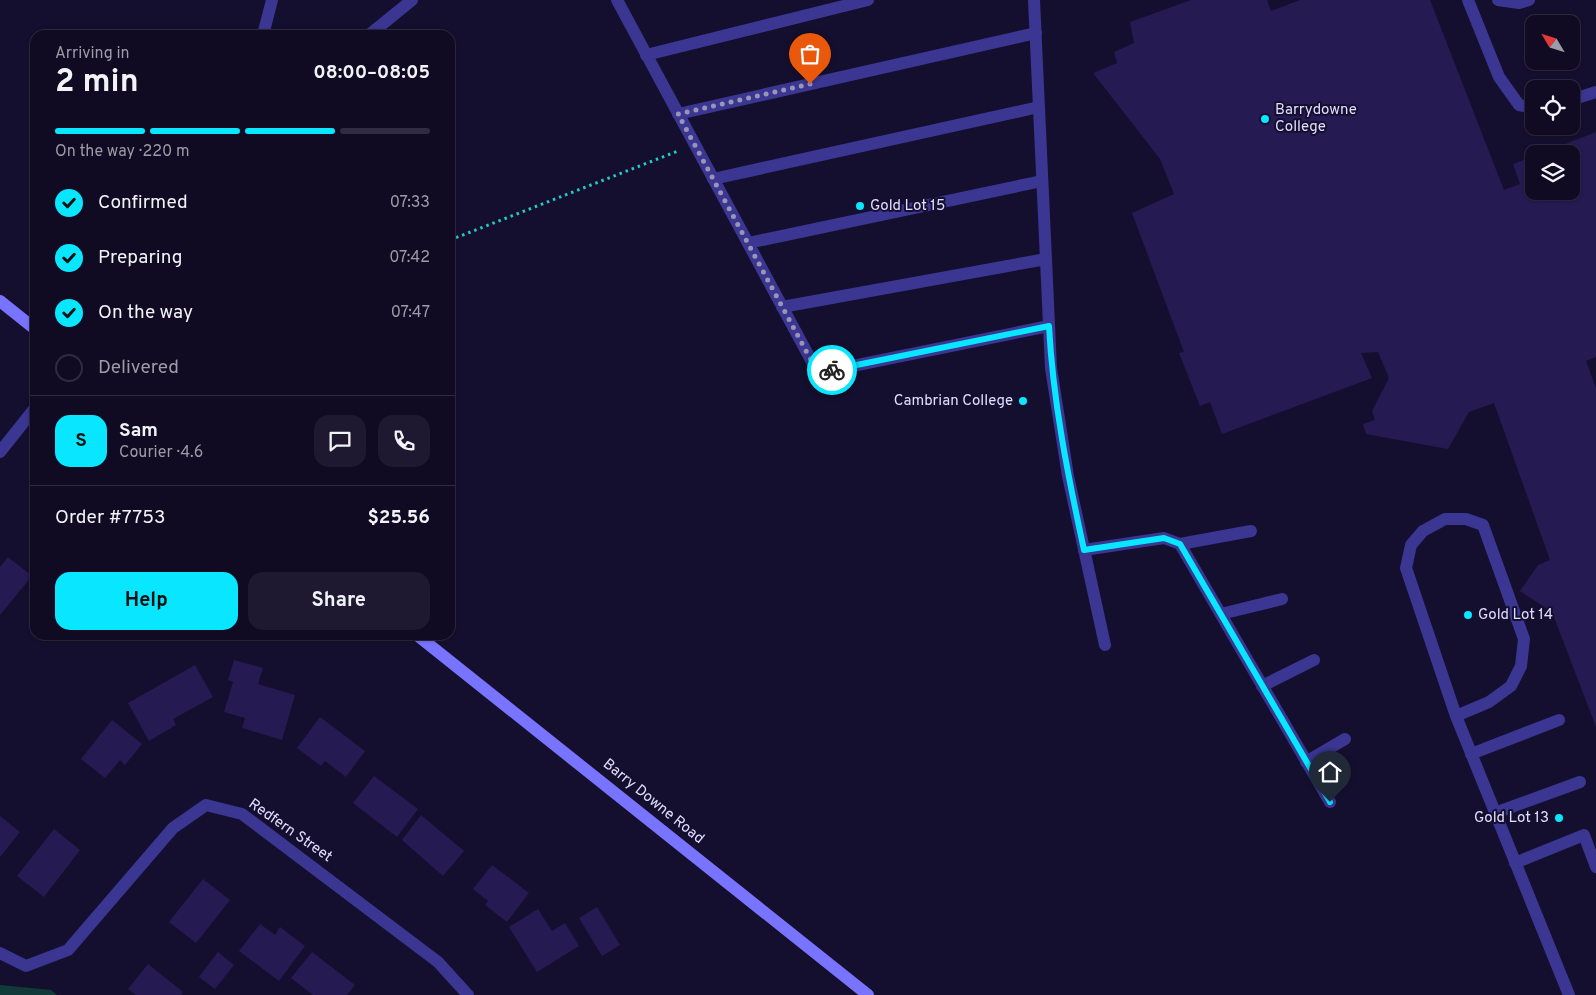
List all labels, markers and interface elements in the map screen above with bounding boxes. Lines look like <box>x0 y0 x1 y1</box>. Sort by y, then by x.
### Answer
north arrow <box>1525 15 1580 70</box>
map controls <box>1525 15 1580 200</box>
pin <box>789 33 831 84</box>
icon: bag <box>796 40 824 68</box>
text: Arriving in <box>55 44 130 64</box>
text: 08:00–08:05 <box>313 61 430 85</box>
text: 2 min <box>55 63 139 103</box>
button: locate <box>1525 80 1580 135</box>
place label: Barrydowne College <box>1275 101 1357 137</box>
marker: Barrydowne College <box>1259 113 1271 125</box>
text: On the way · 220 m <box>55 142 190 162</box>
button: layers <box>1525 145 1580 200</box>
icon: check <box>55 189 83 217</box>
text: Confirmed <box>98 191 188 215</box>
text: 07:33 <box>390 193 430 213</box>
place label: Gold Lot 15 <box>870 197 945 216</box>
marker: Gold Lot 15 <box>854 200 866 212</box>
icon: check <box>55 244 83 272</box>
text: Preparing <box>98 246 182 270</box>
text: 07:42 <box>389 248 430 268</box>
icon: check <box>55 299 83 327</box>
text: On the way <box>98 301 193 325</box>
text: 07:47 <box>391 303 430 323</box>
courier <box>807 345 857 395</box>
text: Delivered <box>98 356 179 380</box>
icon: bike <box>818 356 846 384</box>
place label: Cambrian College <box>894 392 1013 411</box>
marker: Cambrian College <box>1017 395 1029 407</box>
button: chat <box>314 415 366 467</box>
button: phone <box>378 415 430 467</box>
text: Sam <box>119 419 158 443</box>
text: S <box>75 429 87 453</box>
text: Courier · 4.6 <box>119 443 203 463</box>
text: Order #7753 <box>55 506 166 530</box>
text: $25.56 <box>367 506 430 530</box>
button: Help <box>55 572 238 630</box>
button: Share <box>248 572 430 630</box>
place label: Gold Lot 14 <box>1478 606 1553 625</box>
marker: Gold Lot 14 <box>1462 609 1474 621</box>
pin <box>1309 751 1351 802</box>
street label: Barry Downe Road <box>598 755 708 849</box>
icon: home <box>1316 758 1344 786</box>
street label: Redfern Street <box>244 795 336 867</box>
place label: Gold Lot 13 <box>1474 809 1549 828</box>
marker: Gold Lot 13 <box>1553 812 1565 824</box>

